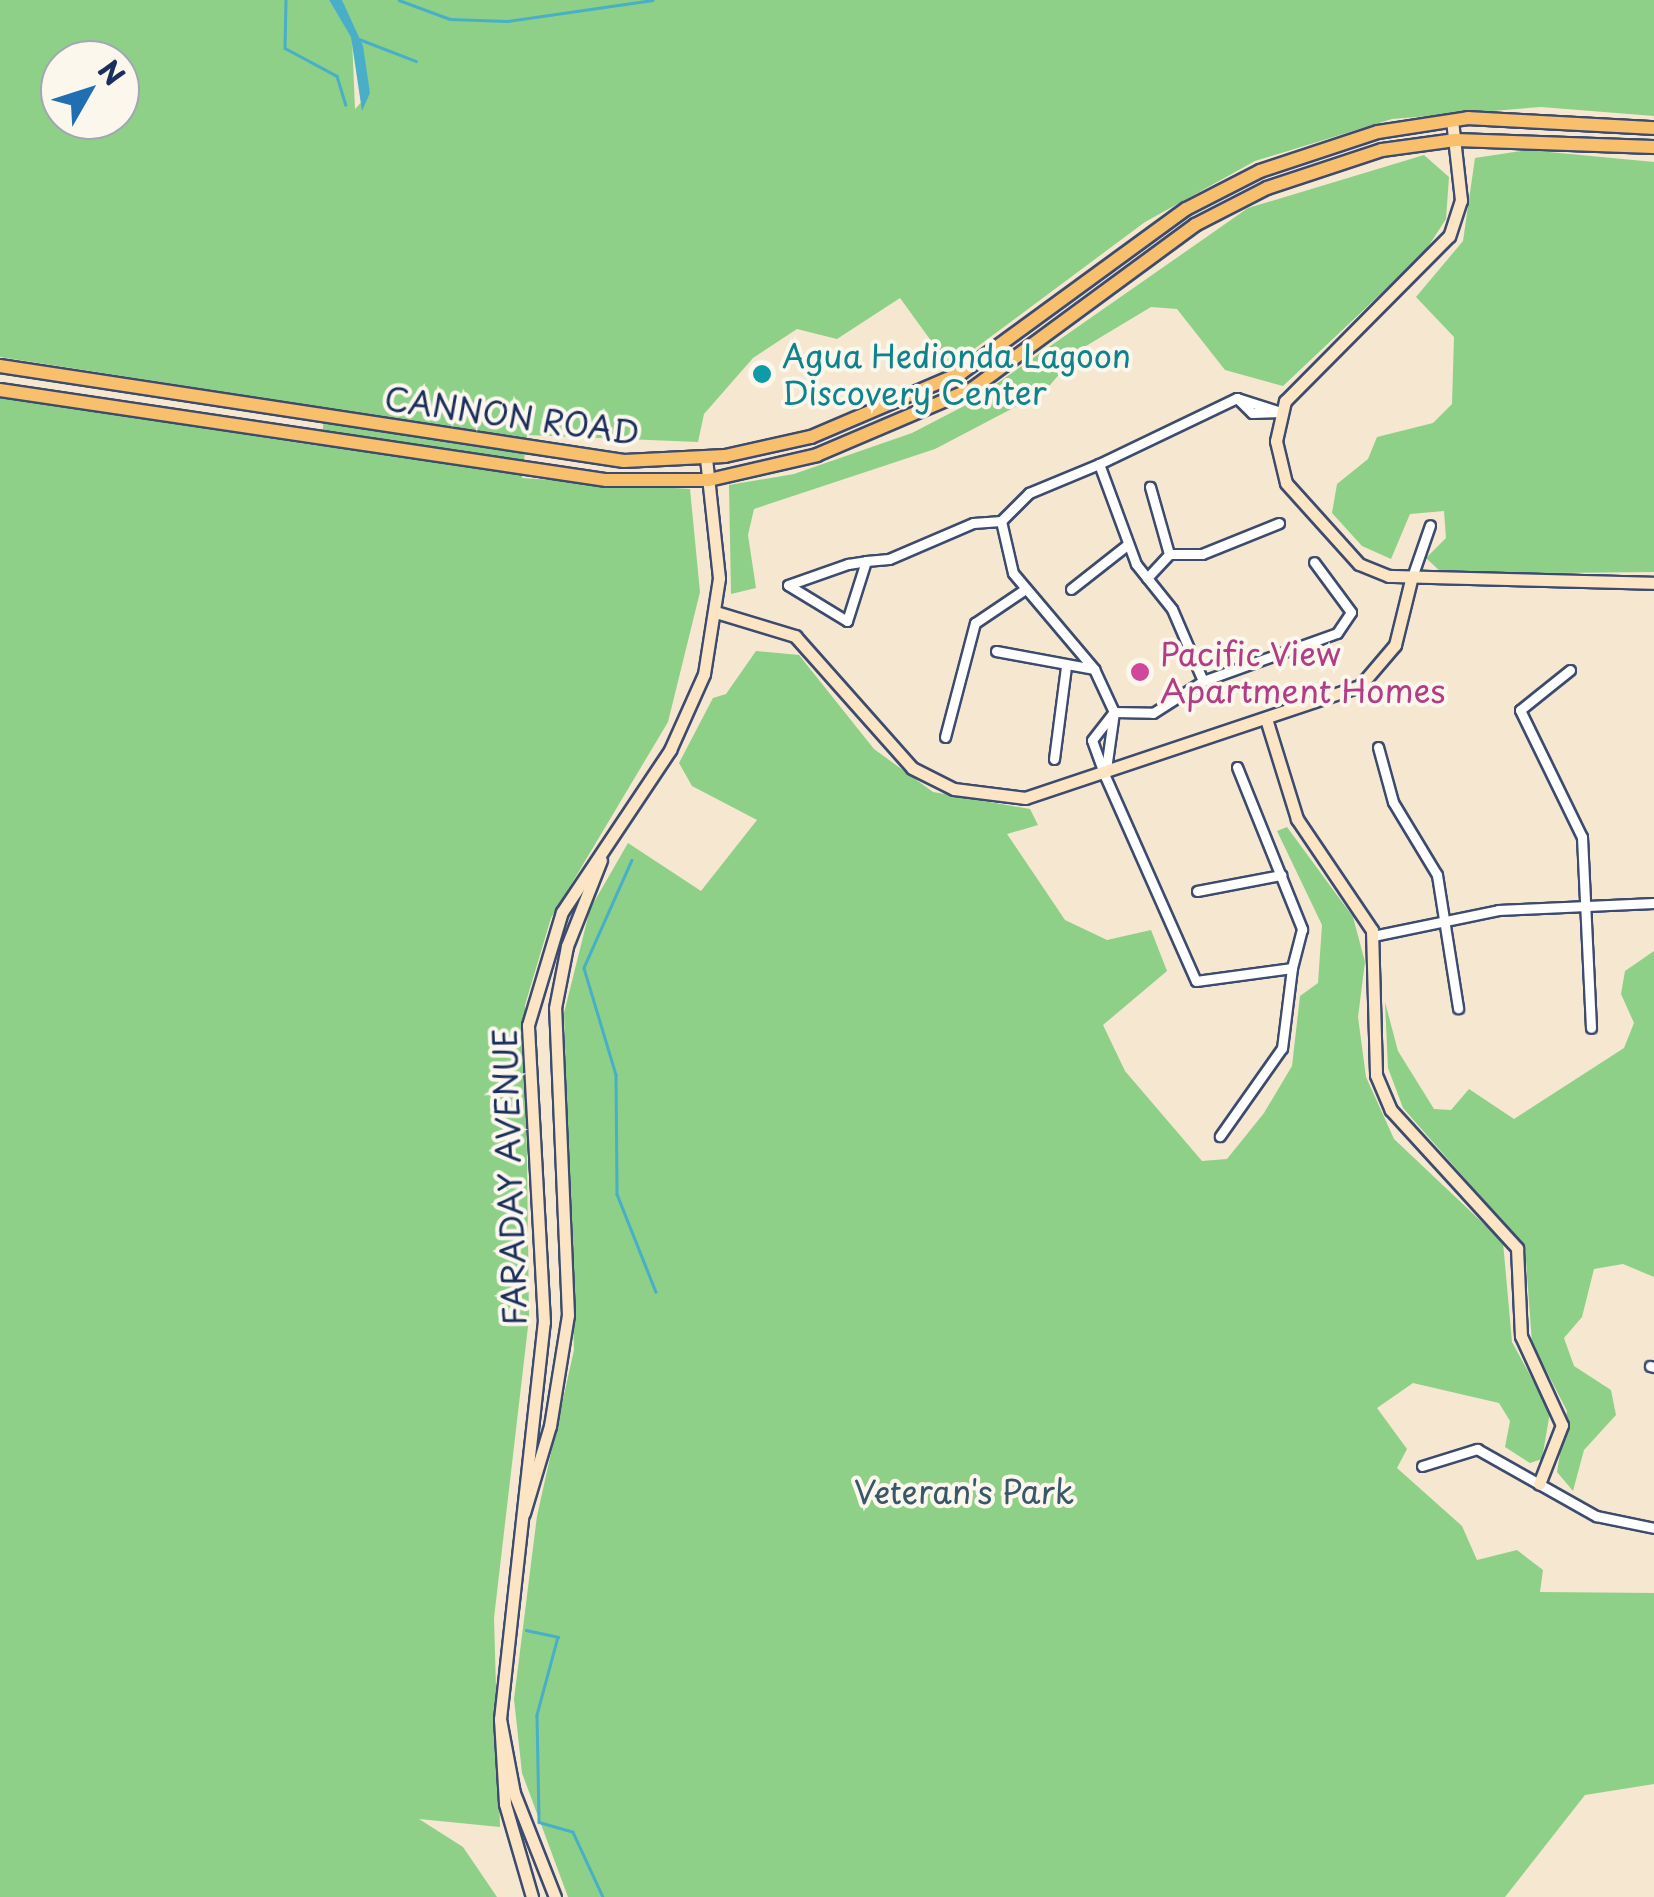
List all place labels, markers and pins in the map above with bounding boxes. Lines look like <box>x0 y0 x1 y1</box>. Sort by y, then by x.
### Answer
place label: Agua Hedionda Lagoon Discovery Center <box>782 337 1135 412</box>
marker: Agua Hedionda Lagoon Discovery Center <box>751 363 773 385</box>
place label: Pacific View Apartment Homes <box>1160 635 1445 710</box>
marker: Pacific View Apartment Homes <box>1129 661 1151 683</box>

